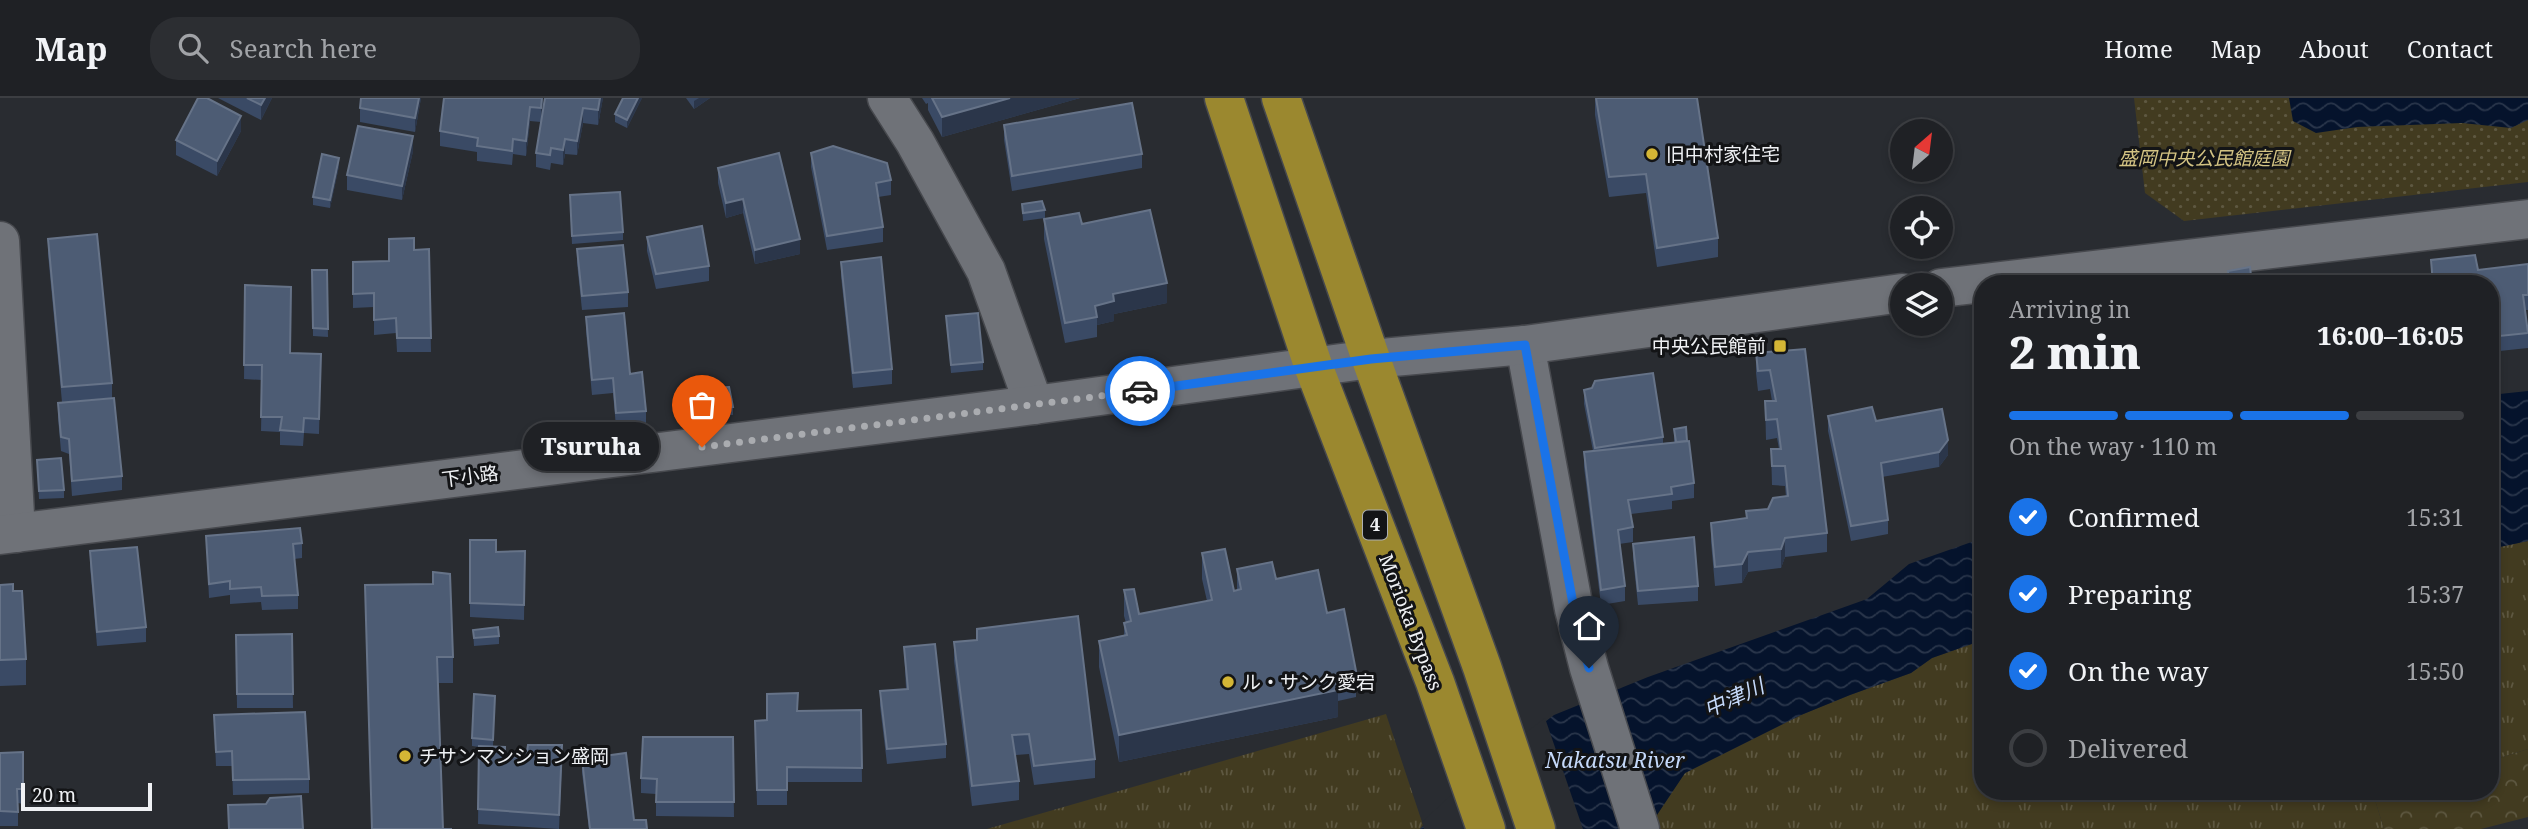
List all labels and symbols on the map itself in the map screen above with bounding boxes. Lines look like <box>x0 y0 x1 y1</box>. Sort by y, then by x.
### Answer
north arrow <box>1890 119 1953 182</box>
place label: 旧中村家住宅 <box>1666 141 1780 167</box>
park label: 盛岡中央公民館庭園 <box>2118 145 2292 171</box>
marker: 旧中村家住宅 <box>1644 146 1660 162</box>
place label: 中央公民館前 <box>1652 333 1766 359</box>
marker: 中央公民館前 <box>1772 338 1788 354</box>
courier <box>1105 356 1175 426</box>
pin <box>672 375 732 447</box>
callout: Tsuruha <box>524 422 660 472</box>
street label: 下小路 <box>440 460 500 492</box>
road number: 4 <box>1363 510 1387 540</box>
street label: Morioka Bypass <box>1373 550 1449 694</box>
pin <box>1559 596 1619 668</box>
place label: ル・サンク愛宕 <box>1242 669 1375 695</box>
water label: 中津川 <box>1699 671 1770 723</box>
marker: ル・サンク愛宕 <box>1220 674 1236 690</box>
place label: チサンマンション盛岡 <box>419 743 609 769</box>
water label: Nakatsu River <box>1544 746 1685 774</box>
marker: チサンマンション盛岡 <box>397 748 413 764</box>
scale bar <box>21 780 152 812</box>

